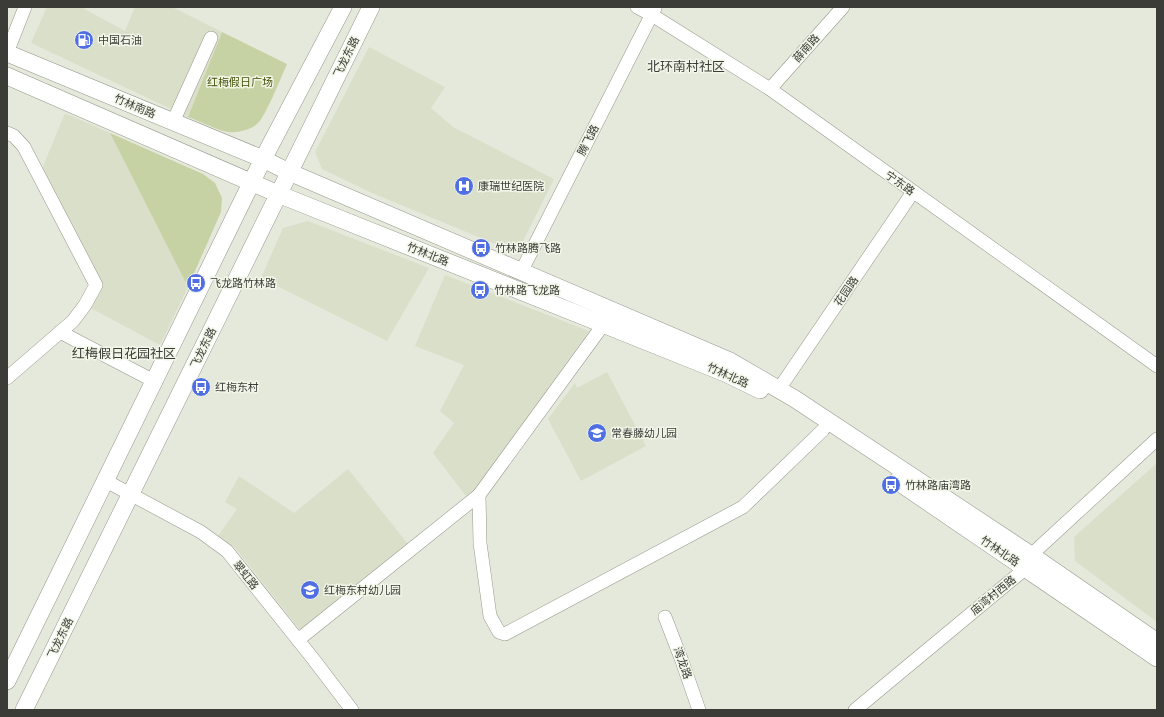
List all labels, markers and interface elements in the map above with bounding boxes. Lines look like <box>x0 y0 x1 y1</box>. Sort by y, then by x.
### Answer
fuel station icon: 中国石油 <box>73 29 95 51</box>
street label: 薛南路 <box>790 31 822 65</box>
place label: 中国石油 <box>98 33 142 47</box>
street label: 飞龙东路 <box>330 34 362 80</box>
district label: 北环南村社区 <box>647 58 725 74</box>
park label: 红梅假日广场 <box>207 75 273 89</box>
street label: 竹林南路 <box>112 91 158 121</box>
street label: 腾飞路 <box>574 122 602 158</box>
street label: 宁东路 <box>882 168 918 198</box>
hospital icon: 康瑞世纪医院 <box>453 175 475 197</box>
place label: 康瑞世纪医院 <box>478 179 544 193</box>
bus stop icon: 竹林路腾飞路 <box>470 237 492 259</box>
street label: 竹林北路 <box>405 239 451 269</box>
place label: 竹林路腾飞路 <box>495 241 561 255</box>
bus stop icon: 飞龙路竹林路 <box>185 272 207 294</box>
street label: 花园路 <box>831 273 861 309</box>
place label: 飞龙路竹林路 <box>210 276 276 290</box>
bus stop icon: 竹林路飞龙路 <box>469 279 491 301</box>
place label: 竹林路飞龙路 <box>494 283 560 297</box>
street label: 飞龙东路 <box>187 325 219 371</box>
district label: 红梅假日花园社区 <box>72 345 176 361</box>
street label: 竹林北路 <box>705 360 751 390</box>
bus stop icon: 红梅东村 <box>190 376 212 398</box>
place label: 红梅东村 <box>215 380 259 394</box>
school or university icon: 常春藤幼儿园 <box>586 422 608 444</box>
place label: 常春藤幼儿园 <box>611 426 677 440</box>
bus stop icon: 竹林路庙湾路 <box>880 474 902 496</box>
place label: 竹林路庙湾路 <box>905 478 971 492</box>
street label: 竹林北路 <box>978 533 1022 569</box>
street label: 翠虹路 <box>230 558 262 592</box>
street label: 庙湾村西路 <box>967 572 1019 618</box>
school or university icon: 红梅东村幼儿园 <box>299 579 321 601</box>
place label: 红梅东村幼儿园 <box>324 583 401 597</box>
street label: 飞龙东路 <box>44 615 76 661</box>
street label: 湾龙路 <box>671 645 695 681</box>

